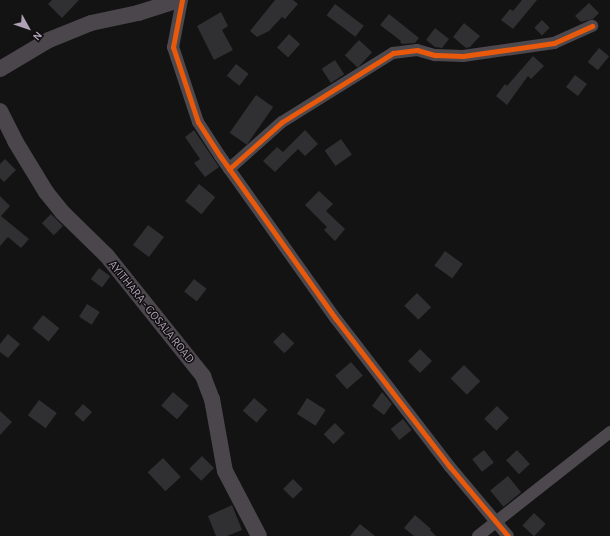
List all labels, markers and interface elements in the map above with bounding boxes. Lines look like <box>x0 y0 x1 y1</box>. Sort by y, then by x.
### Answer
north arrow <box>8 8 48 48</box>
text: N <box>31 30 44 43</box>
street label: AYITHARA - GOSALA ROAD <box>105 258 197 366</box>

